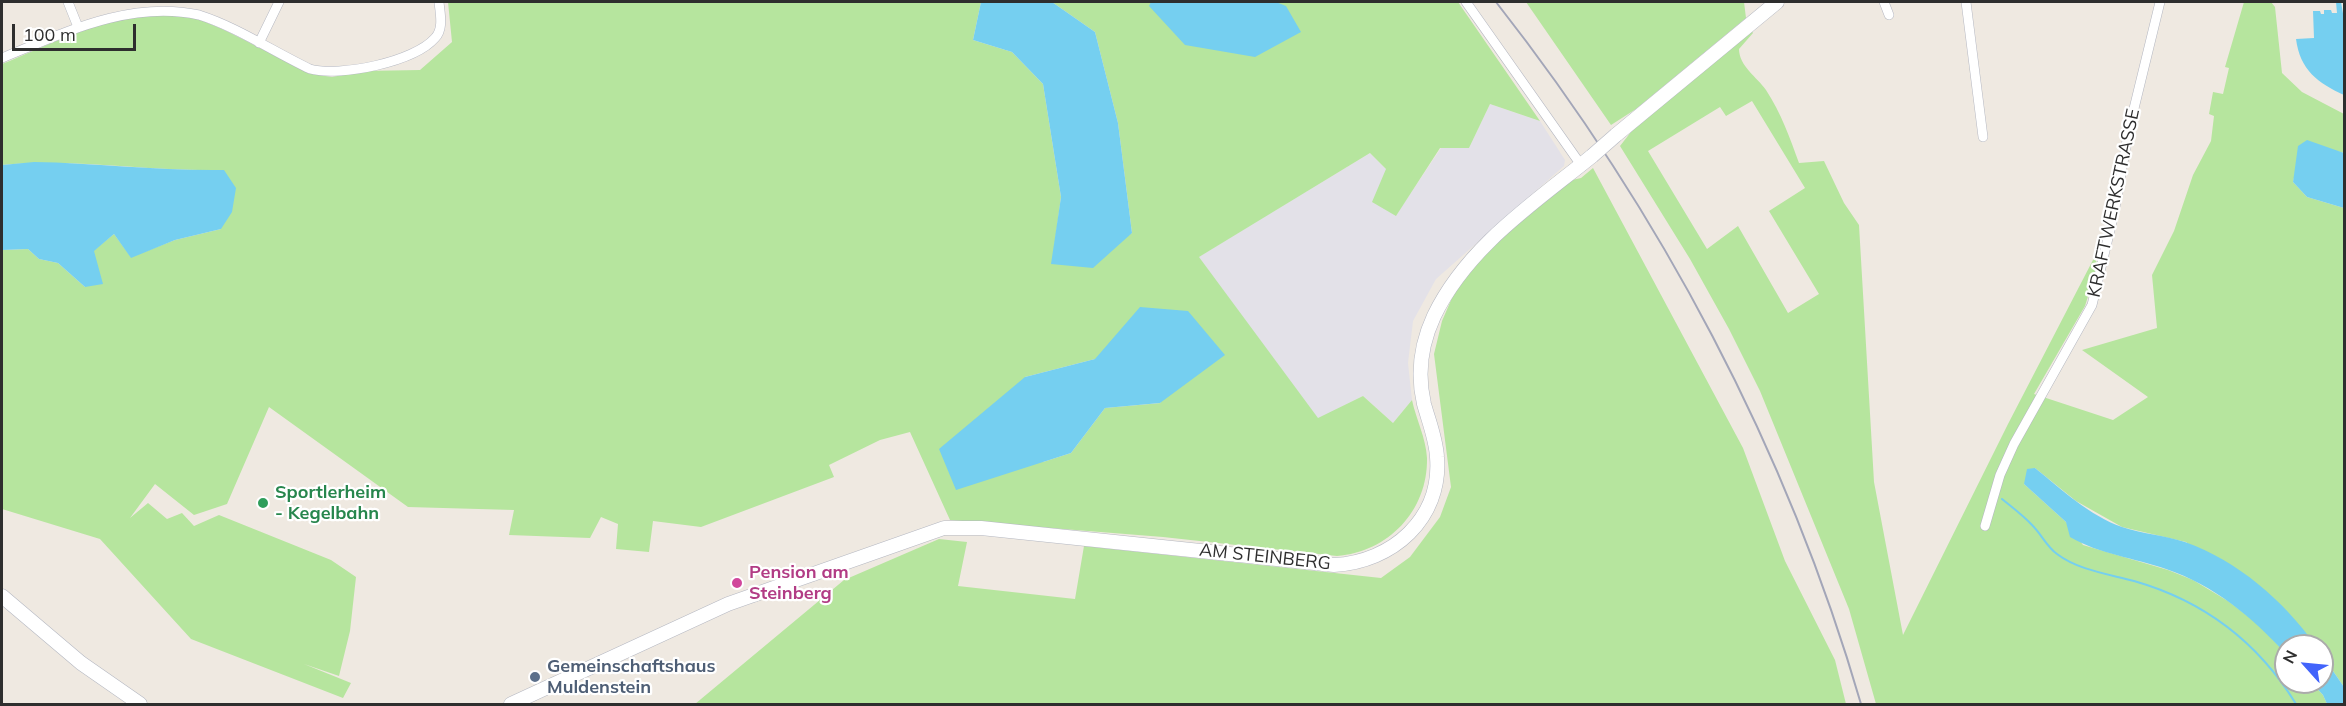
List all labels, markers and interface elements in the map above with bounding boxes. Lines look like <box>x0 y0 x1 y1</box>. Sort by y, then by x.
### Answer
scale bar <box>15 12 140 50</box>
text: 100 m <box>23 23 76 46</box>
street label: KRAFTWERKSTRASSE <box>2083 107 2145 299</box>
place label: Sportlerheim - Kegelbahn <box>275 482 386 524</box>
marker: Sportlerheim - Kegelbahn <box>256 496 270 510</box>
street label: AM STEINBERG <box>1198 539 1332 575</box>
place label: Pension am Steinberg <box>749 562 849 604</box>
marker: Pension am Steinberg <box>730 576 744 590</box>
north arrow <box>2274 634 2334 694</box>
text: N <box>2278 647 2301 667</box>
place label: Gemeinschaftshaus Muldenstein <box>547 656 716 698</box>
marker: Gemeinschaftshaus Muldenstein <box>528 670 542 684</box>

